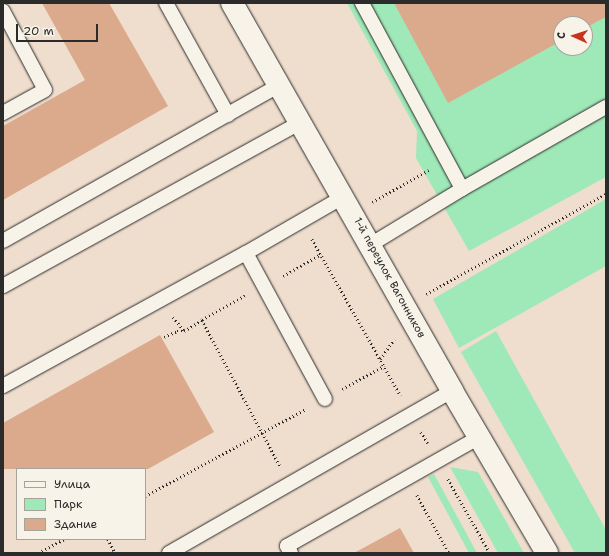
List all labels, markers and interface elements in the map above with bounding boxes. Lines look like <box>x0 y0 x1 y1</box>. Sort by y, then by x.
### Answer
scale bar <box>18 16 100 42</box>
north arrow <box>553 16 593 56</box>
text: 20 m <box>23 23 54 39</box>
text: С <box>554 32 569 39</box>
street label: 1-й переулок Вагонников <box>350 216 428 340</box>
legend <box>16 468 146 540</box>
text: Улица <box>54 476 90 492</box>
text: Парк <box>54 496 82 512</box>
text: Здание <box>54 516 97 532</box>

